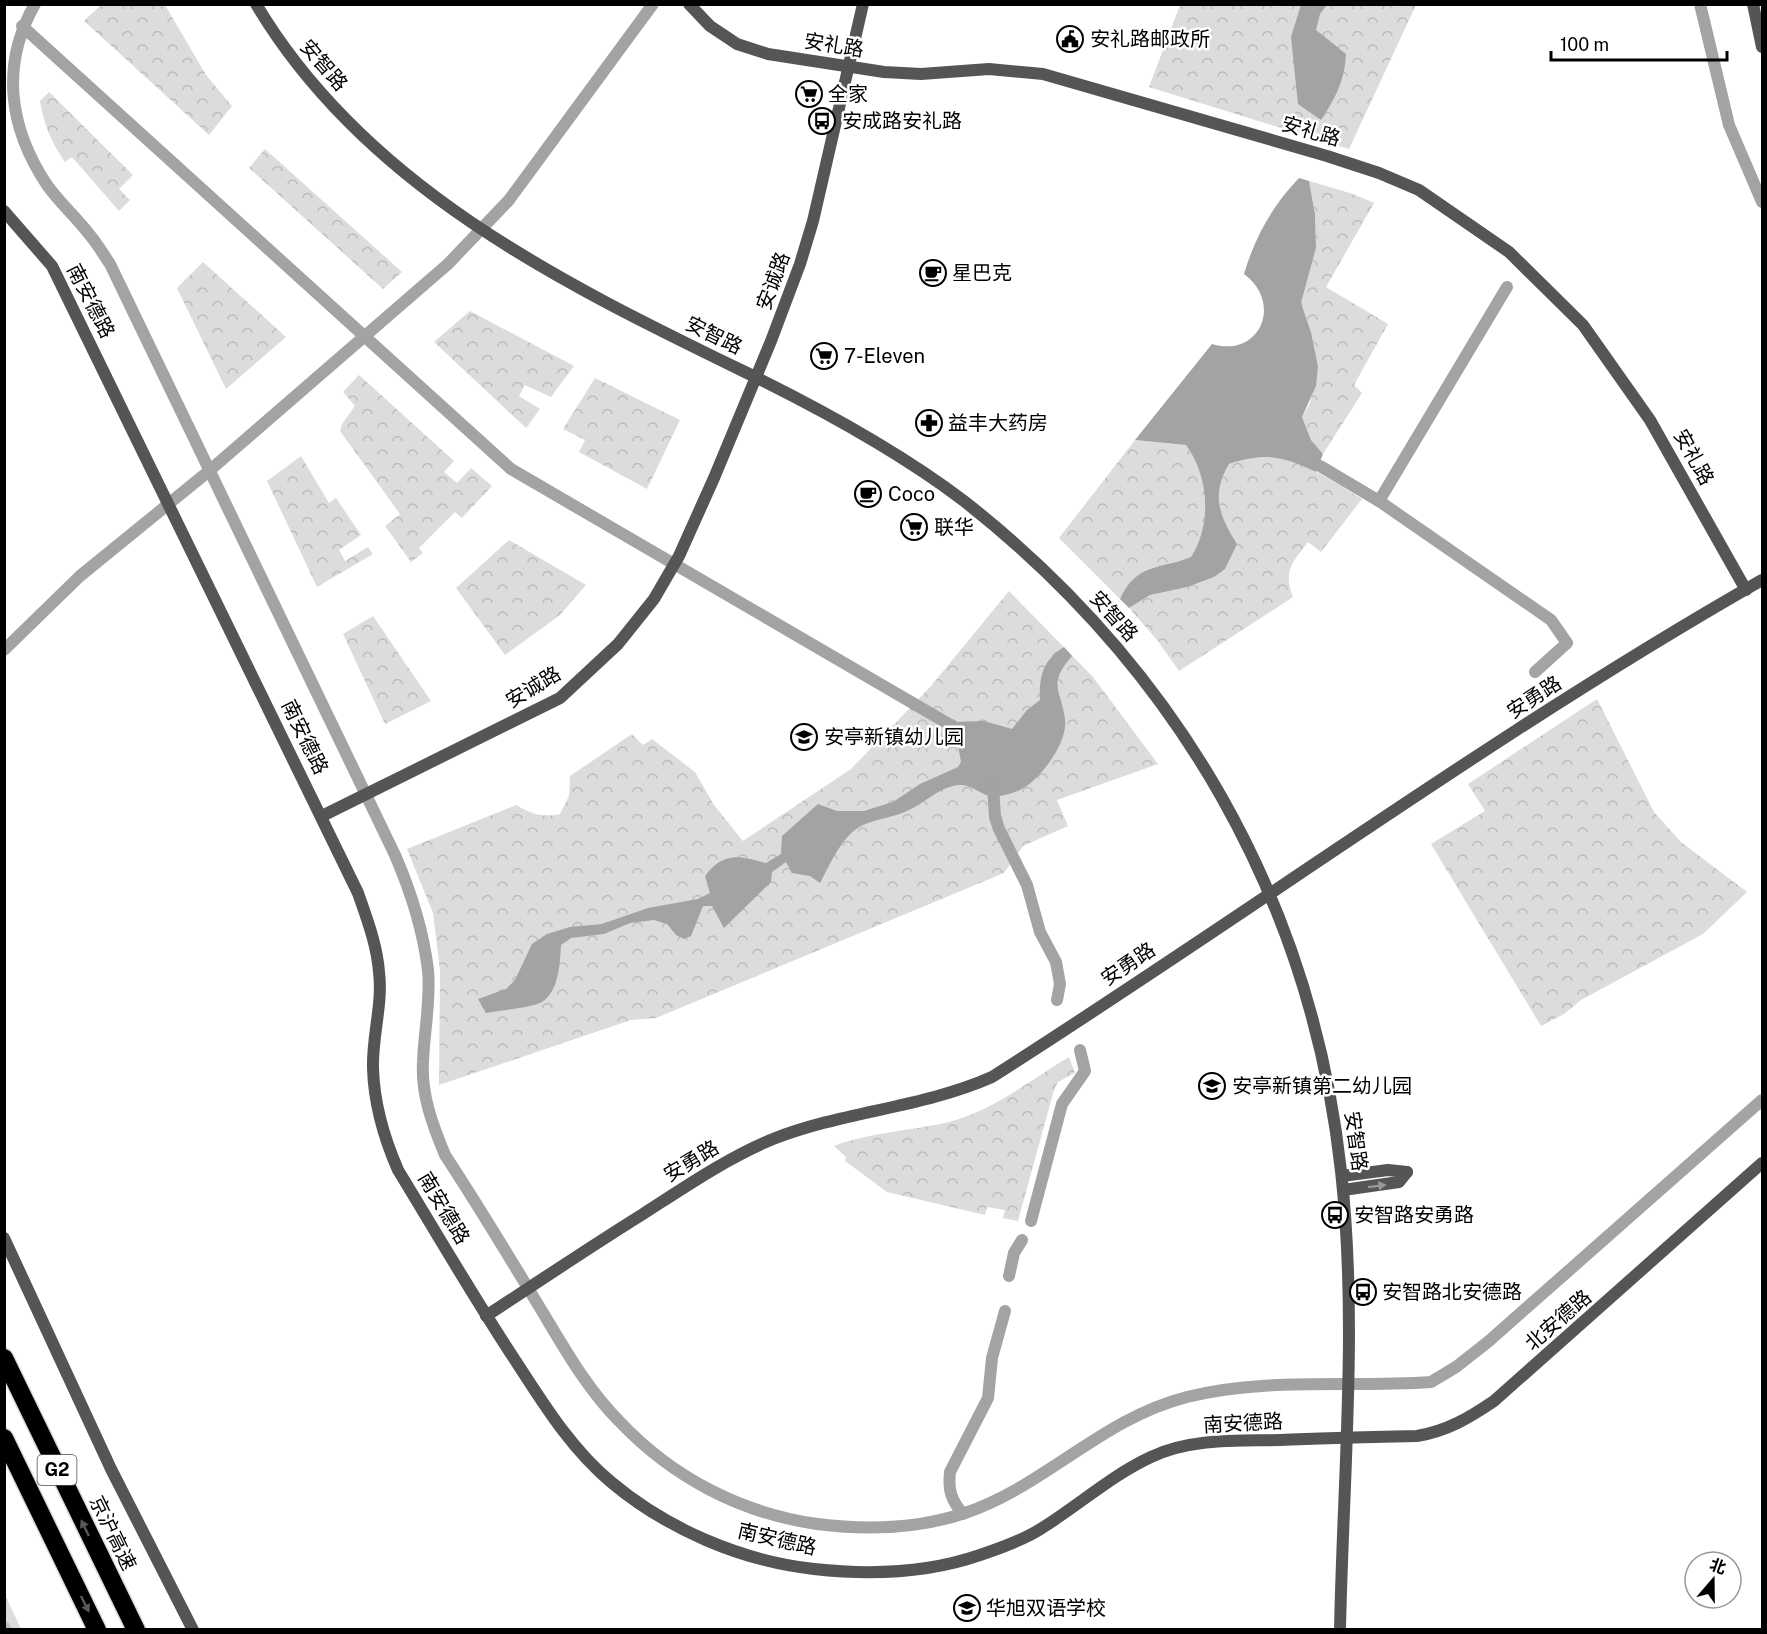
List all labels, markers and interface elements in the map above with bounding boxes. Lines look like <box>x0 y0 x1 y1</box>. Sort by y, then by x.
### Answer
public building icon: 安礼路邮政所 <box>1055 24 1085 54</box>
scale bar <box>1551 24 1726 62</box>
place label: 安礼路邮政所 <box>1090 27 1210 51</box>
street label: 安礼路 <box>802 28 866 62</box>
street label: 安智路 <box>295 34 353 96</box>
text: 100 m <box>1560 34 1609 55</box>
supermarket icon: 全家 <box>794 79 824 109</box>
place label: 全家 <box>828 82 868 106</box>
bus stop icon: 安成路安礼路 <box>807 106 837 136</box>
place label: 安成路安礼路 <box>842 109 962 133</box>
street label: 安礼路 <box>1279 111 1343 151</box>
street label: 安诚路 <box>751 249 795 313</box>
cafe icon: 星巴克 <box>918 258 948 288</box>
street label: 南安德路 <box>62 260 120 342</box>
place label: 星巴克 <box>952 261 1012 285</box>
street label: 安智路 <box>682 311 746 359</box>
supermarket icon: 7-Eleven <box>809 341 839 371</box>
place label: 7-Eleven <box>844 344 925 368</box>
pharmacy icon: 益丰大药房 <box>914 408 944 438</box>
place label: 益丰大药房 <box>948 411 1048 435</box>
street label: 安礼路 <box>1669 425 1719 489</box>
cafe icon: Coco <box>853 479 883 509</box>
place label: Coco <box>888 482 935 506</box>
supermarket icon: 联华 <box>899 512 929 542</box>
place label: 联华 <box>934 515 974 539</box>
street label: 安智路 <box>1085 586 1143 646</box>
street label: 安诚路 <box>501 661 565 713</box>
street label: 安勇路 <box>1502 671 1566 723</box>
street label: 南安德路 <box>277 696 333 778</box>
school or university icon: 安亭新镇幼儿园 <box>789 722 819 752</box>
place label: 安亭新镇幼儿园 <box>824 725 964 749</box>
street label: 安勇路 <box>1096 937 1160 991</box>
school or university icon: 安亭新镇第二幼儿园 <box>1197 1071 1227 1101</box>
place label: 安亭新镇第二幼儿园 <box>1232 1074 1412 1098</box>
street label: 安智路 <box>1340 1110 1372 1172</box>
street label: 安勇路 <box>659 1135 723 1187</box>
street label: 南安德路 <box>413 1168 475 1248</box>
one-way arrow <box>1368 1181 1387 1190</box>
bus stop icon: 安智路安勇路 <box>1320 1200 1350 1230</box>
place label: 安智路安勇路 <box>1354 1203 1474 1227</box>
bus stop icon: 安智路北安德路 <box>1348 1277 1378 1307</box>
place label: 安智路北安德路 <box>1382 1280 1522 1304</box>
street label: 北安德路 <box>1520 1285 1596 1355</box>
street label: 南安德路 <box>1202 1409 1284 1437</box>
road number: G2 <box>38 1455 76 1485</box>
street label: 京沪高速 <box>85 1492 141 1574</box>
street label: 南安德路 <box>735 1518 819 1560</box>
one-way arrow <box>80 1519 89 1536</box>
north arrow <box>1683 1550 1743 1610</box>
text: 北 <box>1707 1555 1729 1578</box>
school or university icon: 华旭双语学校 <box>952 1593 982 1623</box>
one-way arrow <box>80 1596 89 1613</box>
place label: 华旭双语学校 <box>986 1596 1106 1620</box>

